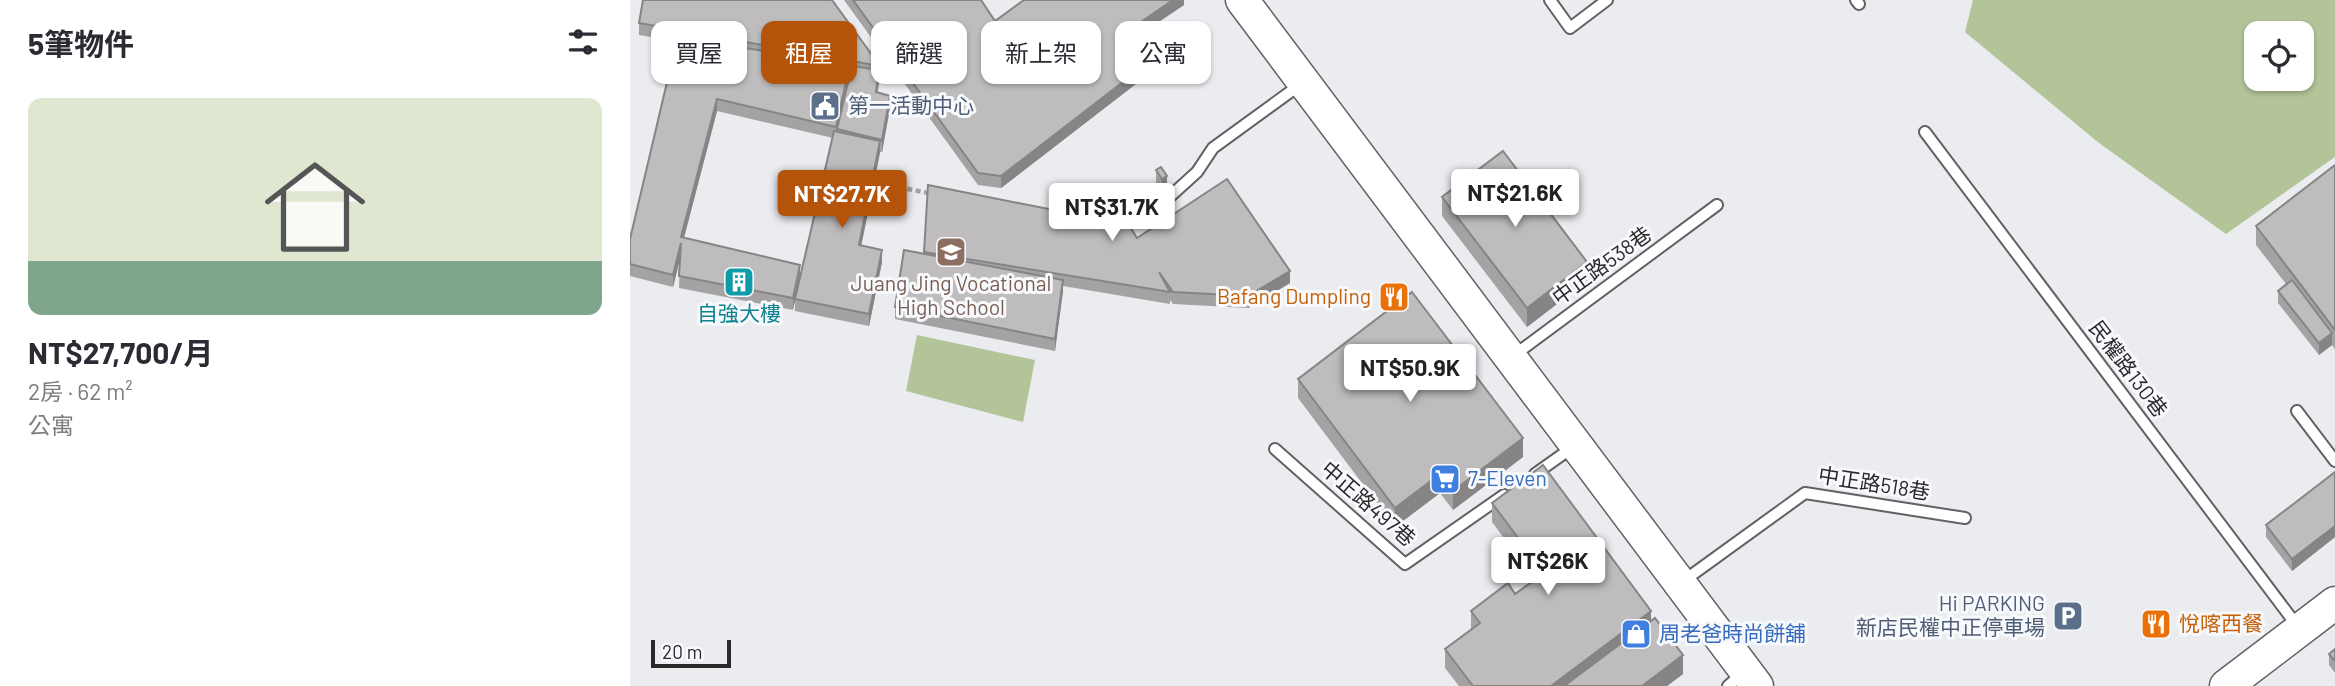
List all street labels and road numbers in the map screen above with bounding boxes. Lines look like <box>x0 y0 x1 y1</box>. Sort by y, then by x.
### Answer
street label: 中正路538巷 <box>1547 220 1656 309</box>
street label: 民權路130巷 <box>2085 315 2173 421</box>
street label: 中正路497巷 <box>1317 455 1421 551</box>
street label: 中正路518巷 <box>1817 461 1932 504</box>

